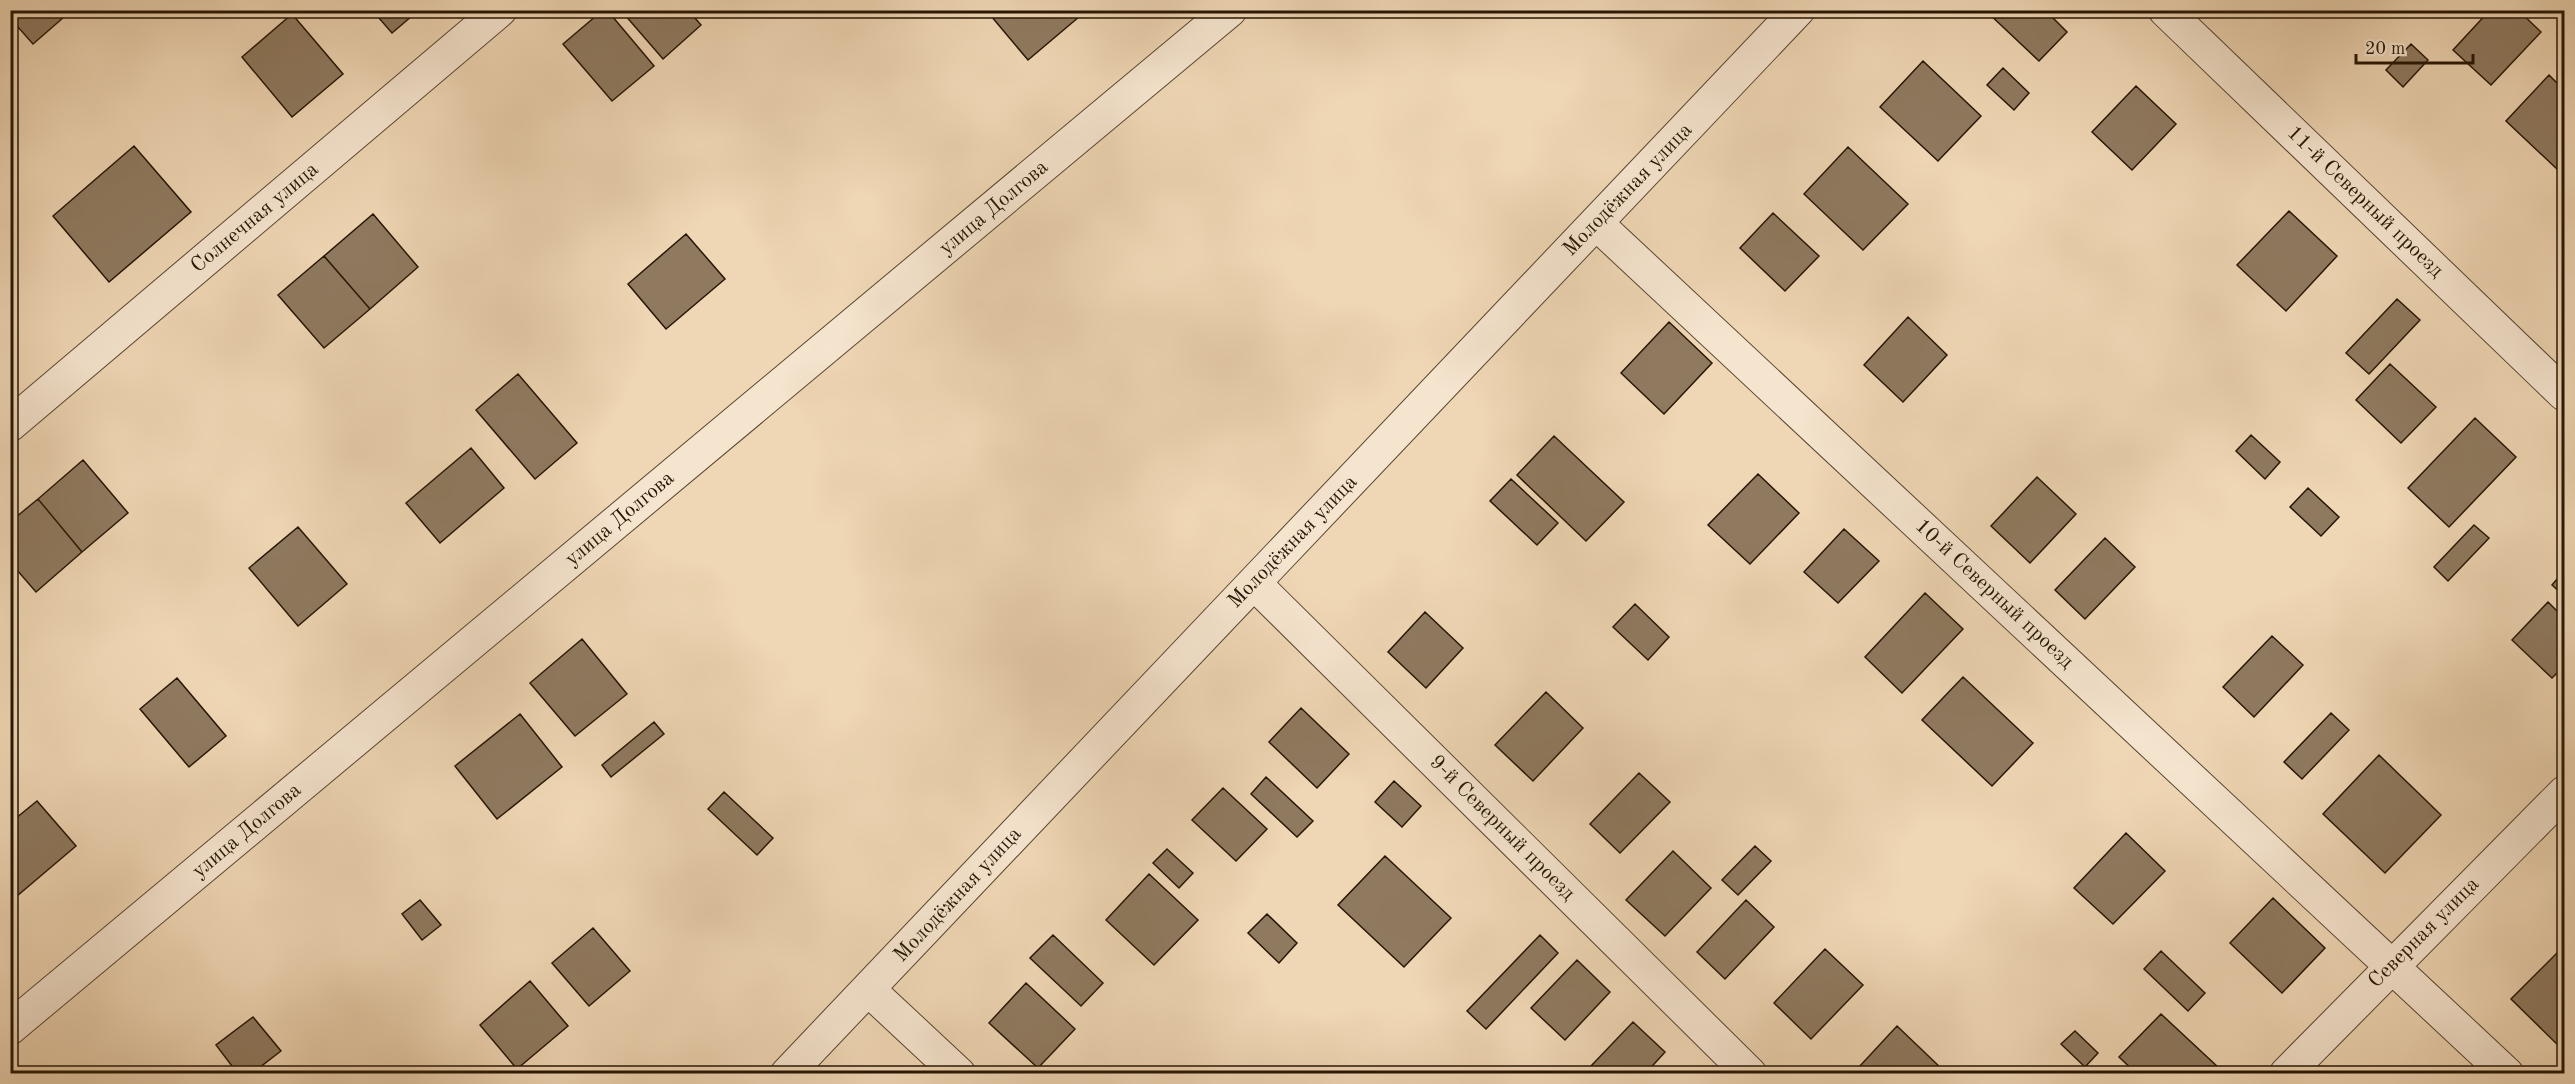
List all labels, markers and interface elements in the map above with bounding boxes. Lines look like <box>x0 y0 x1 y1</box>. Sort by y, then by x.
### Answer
scale bar <box>2356 27 2473 65</box>
text: 20 m <box>2365 40 2405 58</box>
street label: Молодёжная улица <box>1559 119 1697 261</box>
street label: 11-й Северный проезд <box>2283 122 2448 282</box>
street label: улица Долгова <box>936 157 1052 259</box>
street label: Солнечная улица <box>187 159 323 277</box>
street label: улица Долгова <box>562 468 678 570</box>
street label: Молодёжная улица <box>1224 471 1362 613</box>
street label: 10-й Северный проезд <box>1911 515 2078 673</box>
street label: 9-й Северный проезд <box>1425 751 1579 905</box>
street label: улица Долгова <box>189 780 305 882</box>
street label: Молодёжная улица <box>890 824 1026 966</box>
street label: Северная улица <box>2365 874 2483 992</box>

